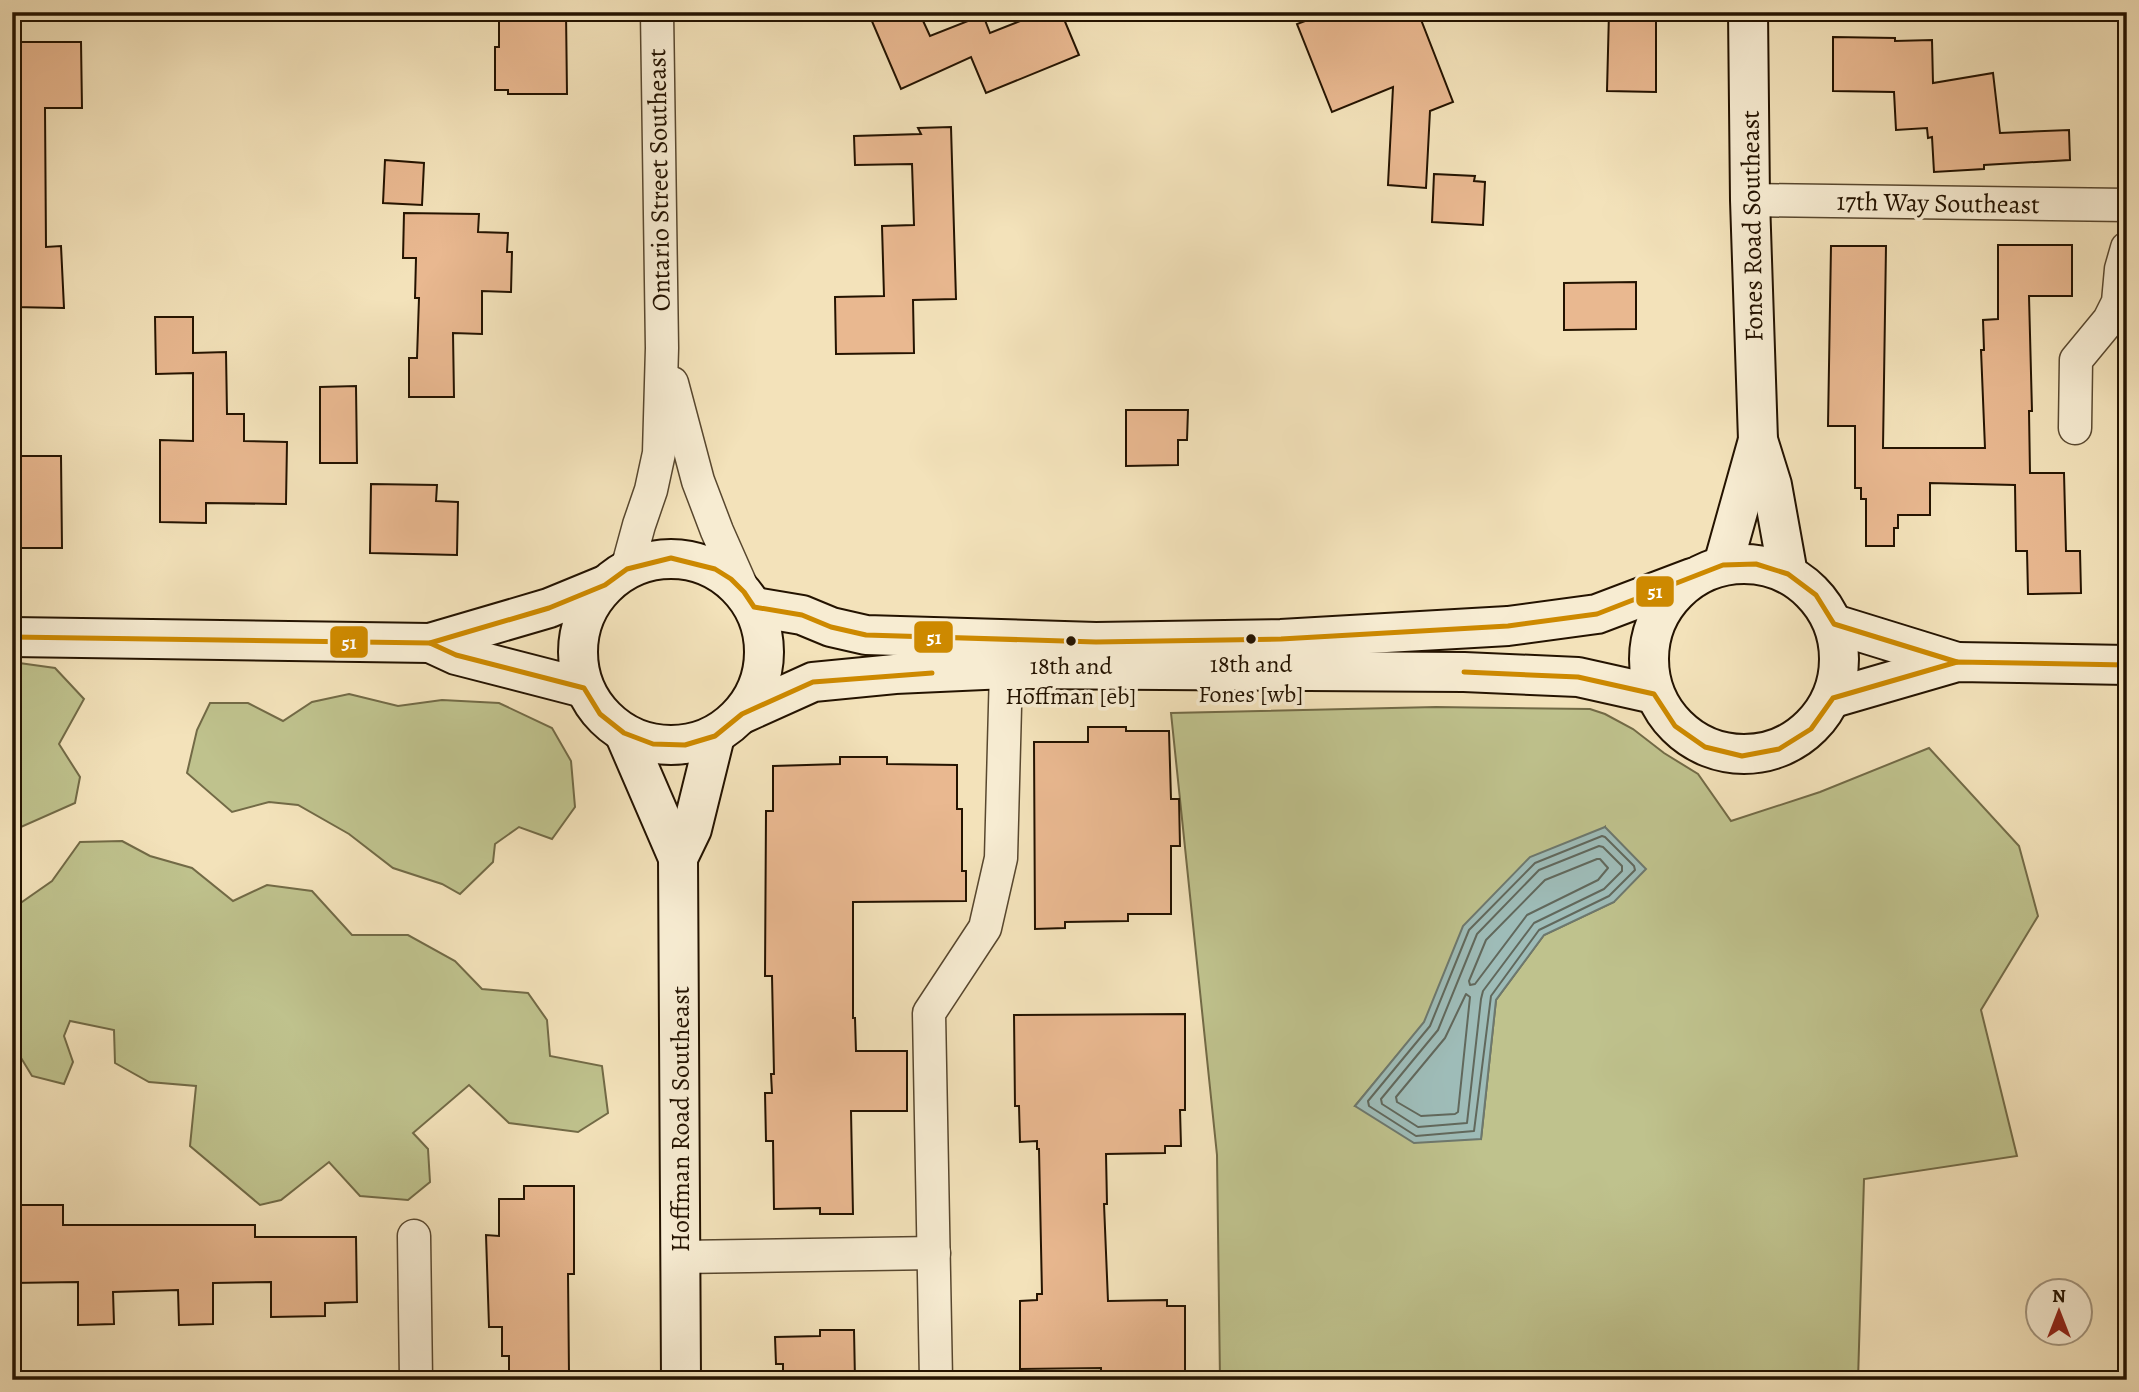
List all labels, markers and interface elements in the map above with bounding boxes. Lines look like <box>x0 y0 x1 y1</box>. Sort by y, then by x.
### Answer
street label: Ontario Street Southeast <box>639 48 679 312</box>
street label: Fones Road Southeast <box>1732 110 1772 342</box>
street label: 17th Way Southeast <box>1836 184 2040 222</box>
line badge: 51 <box>1635 575 1675 608</box>
text: 51 <box>1648 579 1663 605</box>
line badge: 51 <box>913 620 954 654</box>
line badge: 51 <box>329 625 369 659</box>
text: 51 <box>927 625 942 651</box>
text: 51 <box>342 630 357 656</box>
marker: 18th and Fones [wb] <box>1244 632 1258 646</box>
marker: 18th and Hoffman [eb] <box>1064 634 1078 648</box>
place label: 18th and Fones [wb] <box>1198 648 1304 710</box>
place label: 18th and Hoffman [eb] <box>1005 650 1137 712</box>
street label: Hoffman Road Southeast <box>663 985 698 1252</box>
north arrow <box>2024 1276 2094 1346</box>
text: N <box>2052 1283 2066 1309</box>

